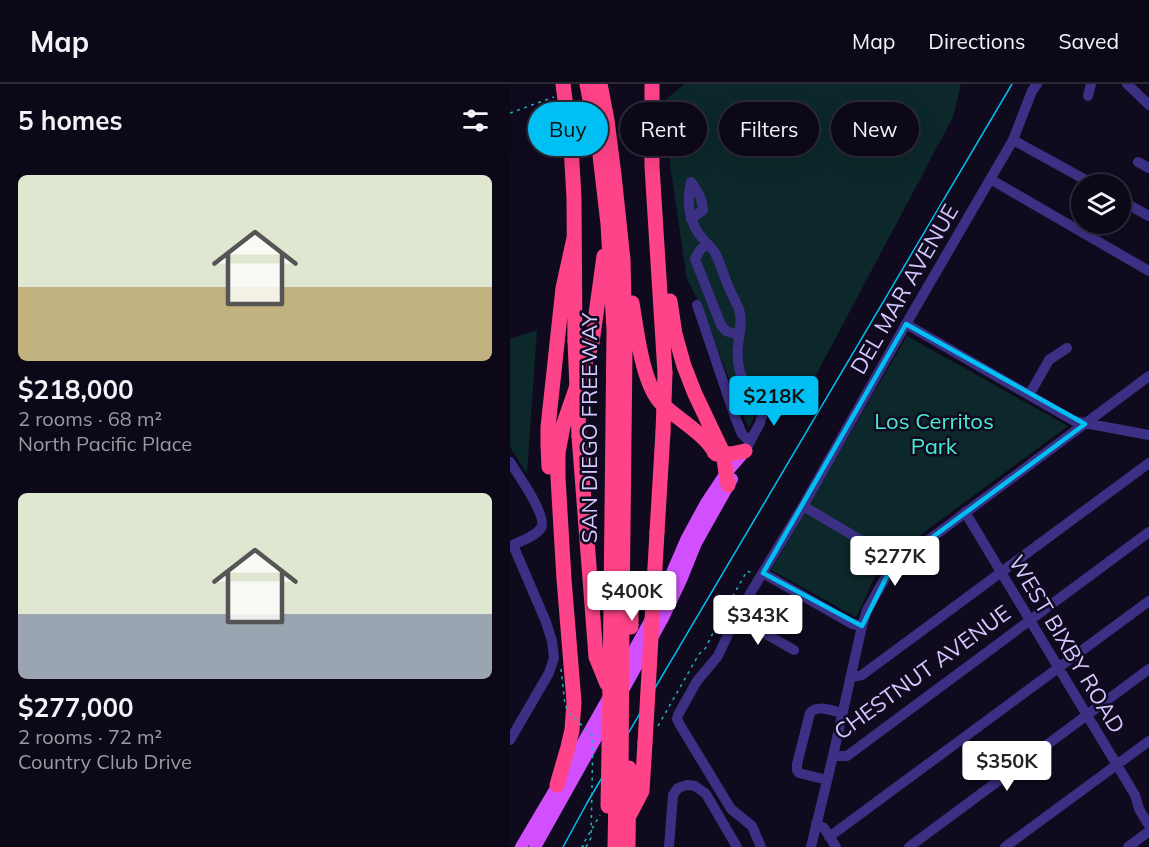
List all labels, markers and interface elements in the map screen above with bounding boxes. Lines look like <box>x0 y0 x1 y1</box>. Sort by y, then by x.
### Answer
text: Map <box>30 24 89 59</box>
text: Map <box>852 28 895 54</box>
text: Directions <box>928 28 1025 54</box>
text: Saved <box>1058 28 1119 54</box>
chip: Buy <box>528 102 608 156</box>
chip: Rent <box>620 102 707 156</box>
chip: Filters <box>719 102 819 156</box>
chip: New <box>831 102 919 156</box>
text: 5 homes <box>18 104 122 137</box>
icon: filters <box>459 104 492 137</box>
map controls <box>1071 174 1131 234</box>
button: layers <box>1071 174 1131 234</box>
street label: DEL MAR AVENUE <box>844 199 964 379</box>
icon: home <box>201 214 309 322</box>
street label: SAN DIEGO FREEWAY <box>575 312 603 543</box>
text: $218,000 <box>18 373 134 406</box>
pin: $218K <box>732 376 816 427</box>
text: $218K <box>743 383 805 408</box>
text: 2 rooms · 68 m² <box>18 406 162 431</box>
park label: Los Cerritos Park <box>874 407 994 460</box>
text: North Pacific Place <box>18 431 192 456</box>
icon: home <box>201 532 309 640</box>
pin: $277K <box>853 536 937 587</box>
text: $277K <box>864 543 926 568</box>
street label: WEST BIXBY ROAD <box>1003 550 1131 738</box>
pin: $400K <box>590 571 674 622</box>
text: $400K <box>601 578 663 603</box>
pin: $343K <box>716 595 800 646</box>
street label: CHESTNUT AVENUE <box>828 599 1016 745</box>
text: $343K <box>727 602 789 627</box>
text: $277,000 <box>18 691 134 724</box>
text: 2 rooms · 72 m² <box>18 724 162 749</box>
pin: $350K <box>965 741 1049 792</box>
text: $350K <box>976 748 1038 773</box>
text: Country Club Drive <box>18 749 192 774</box>

